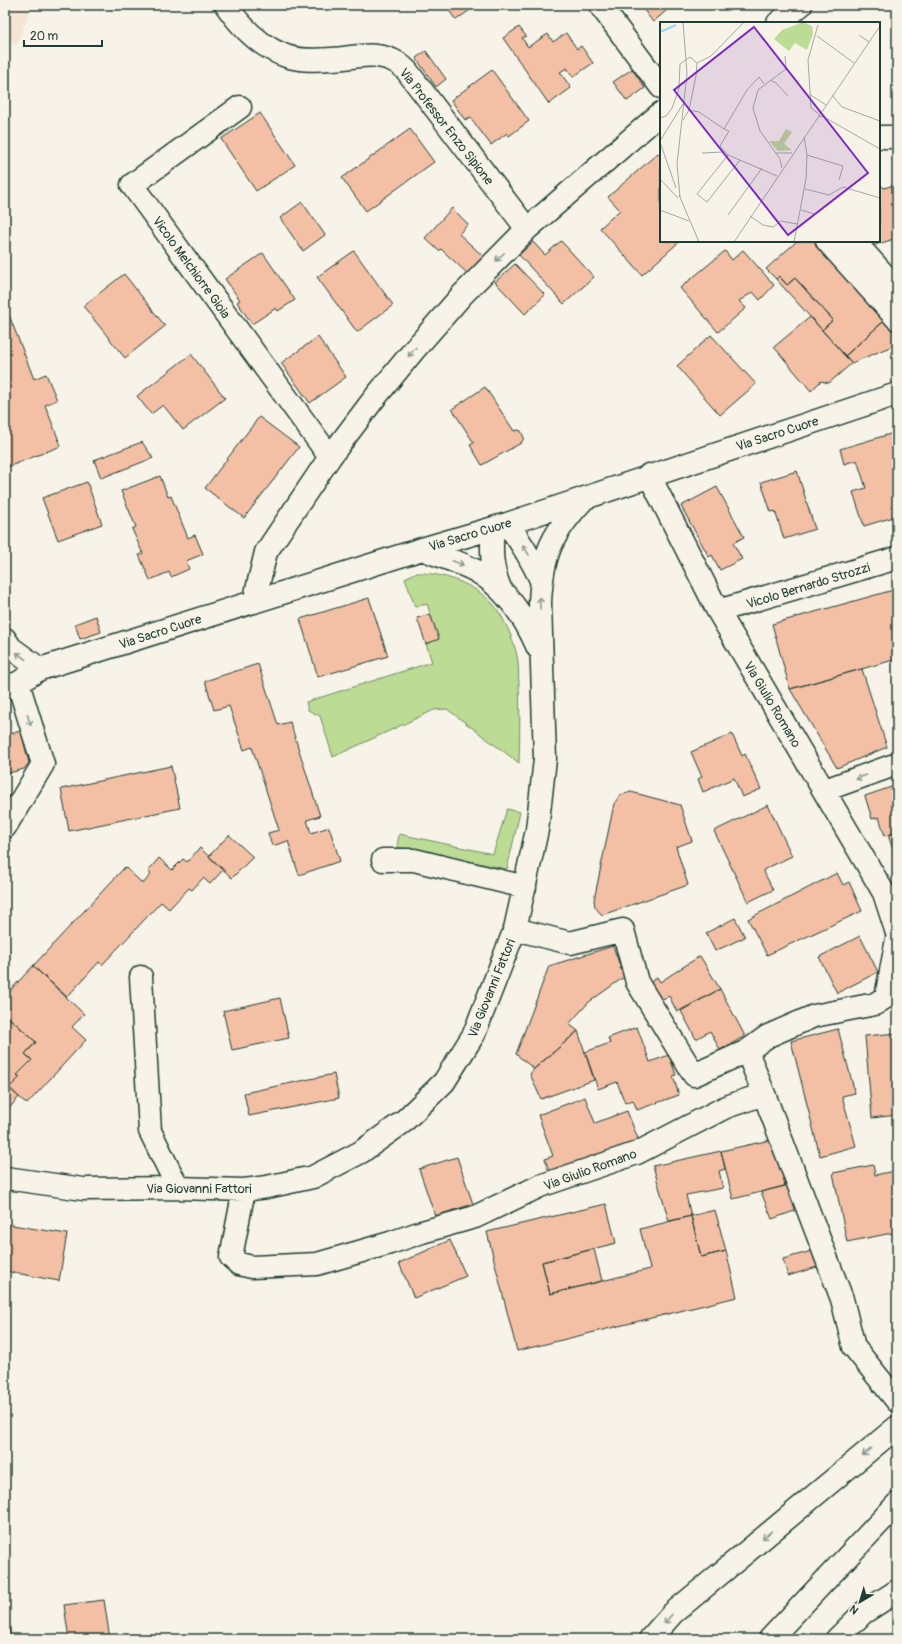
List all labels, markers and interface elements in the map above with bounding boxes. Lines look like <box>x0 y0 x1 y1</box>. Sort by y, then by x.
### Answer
scale bar <box>24 22 102 48</box>
inset map <box>660 22 880 242</box>
text: 20 m <box>30 29 59 44</box>
street label: Via Professor Enzo Sipione <box>396 65 497 189</box>
street label: Vicolo Melchiorre Gioia <box>149 213 234 322</box>
one-way arrow <box>495 252 505 262</box>
one-way arrow <box>408 347 417 358</box>
street label: Via Sacro Cuore <box>734 413 821 455</box>
street label: Via Sacro Cuore <box>427 515 514 555</box>
one-way arrow <box>522 545 530 556</box>
street label: Vicolo Bernardo Strozzi <box>744 559 872 612</box>
one-way arrow <box>451 560 463 568</box>
one-way arrow <box>536 597 544 610</box>
street label: Via Sacro Cuore <box>117 611 204 653</box>
one-way arrow <box>16 652 27 660</box>
street label: Via Giulio Romano <box>740 659 804 750</box>
one-way arrow <box>26 713 33 726</box>
one-way arrow <box>854 774 867 781</box>
street label: Via Giovanni Fattori <box>465 937 519 1040</box>
street label: Via Giulio Romano <box>542 1146 639 1194</box>
street label: Via Giovanni Fattori <box>146 1181 252 1197</box>
one-way arrow <box>862 1447 872 1456</box>
one-way arrow <box>762 1530 773 1539</box>
north arrow <box>840 1582 880 1622</box>
text: N <box>847 1602 861 1617</box>
one-way arrow <box>663 1614 673 1624</box>

